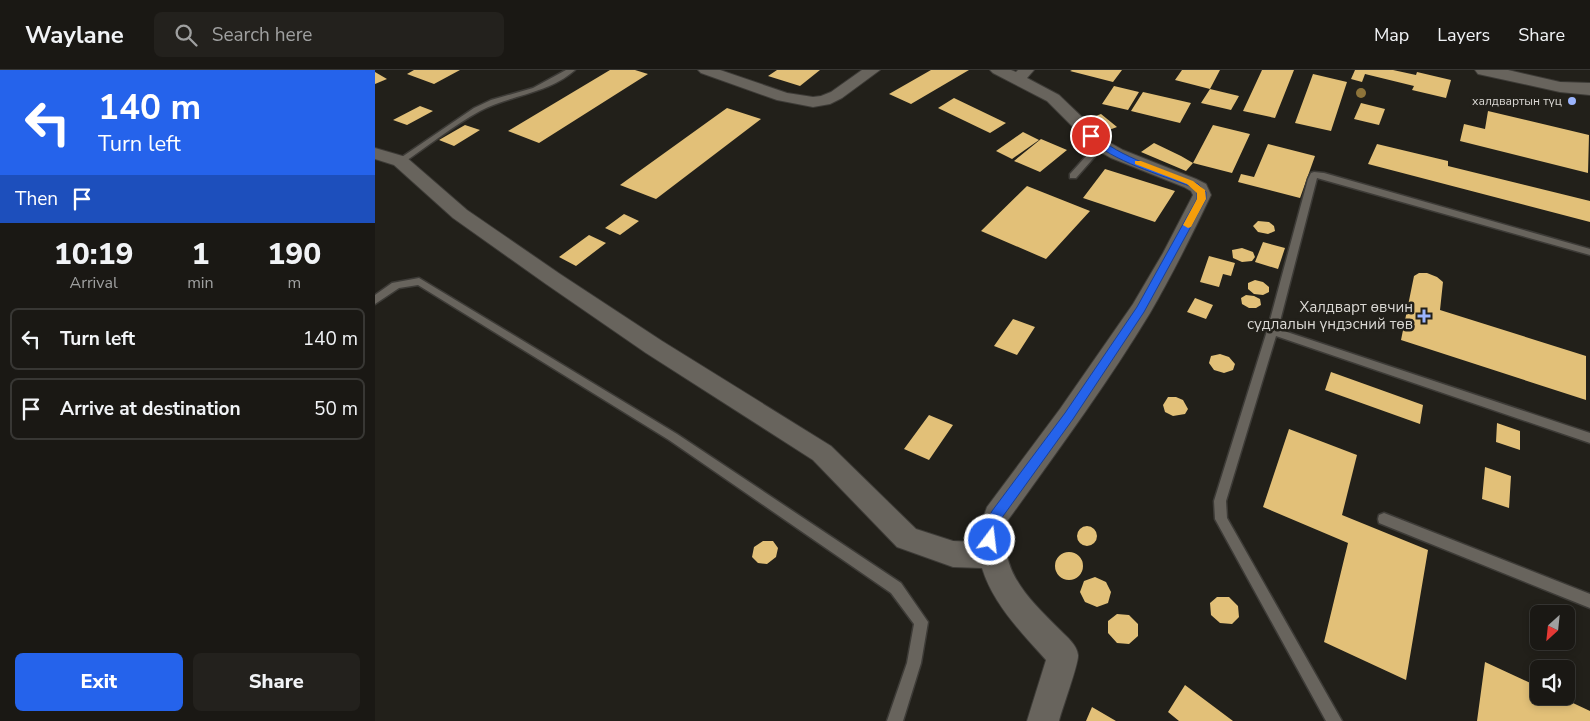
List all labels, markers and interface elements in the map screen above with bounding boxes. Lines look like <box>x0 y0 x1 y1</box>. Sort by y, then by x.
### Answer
search box <box>154 12 504 57</box>
text: Waylane <box>25 19 124 51</box>
icon: search <box>172 21 200 49</box>
text: Search here <box>212 22 312 48</box>
text: Map <box>1374 23 1409 47</box>
text: Layers <box>1437 23 1490 47</box>
text: Share <box>1518 23 1565 47</box>
text: 140 m <box>98 84 201 131</box>
icon: left <box>15 90 80 155</box>
place label: халдвартын түц <box>1472 93 1562 109</box>
marker: халдвартын түц <box>1566 95 1578 107</box>
pin <box>1070 115 1112 157</box>
icon: arrive <box>1077 122 1105 150</box>
text: Turn left <box>98 129 181 159</box>
icon: arrive <box>68 185 96 213</box>
text: Then <box>15 186 58 212</box>
text: 10:19 <box>54 234 133 275</box>
text: 1 <box>191 234 209 275</box>
text: 190 <box>267 234 321 275</box>
text: Arrival <box>70 272 118 294</box>
text: min <box>187 272 214 294</box>
text: m <box>287 272 301 294</box>
place label: Халдварт өвчин судлалын үндэсний төв <box>1247 297 1413 334</box>
marker: Халдварт өвчин судлалын үндэсний төв <box>1417 309 1431 323</box>
icon: left <box>17 325 45 353</box>
text: Turn left <box>60 326 135 352</box>
text: 140 m <box>303 326 358 352</box>
icon: arrive <box>17 395 45 423</box>
text: Arrive at destination <box>60 396 241 422</box>
text: 50 m <box>314 396 358 422</box>
position arrow <box>963 513 1015 565</box>
north arrow <box>1530 605 1575 650</box>
map controls <box>1530 605 1575 705</box>
button: Exit <box>15 653 183 711</box>
button: Share <box>193 653 360 711</box>
button: sound <box>1530 660 1575 705</box>

